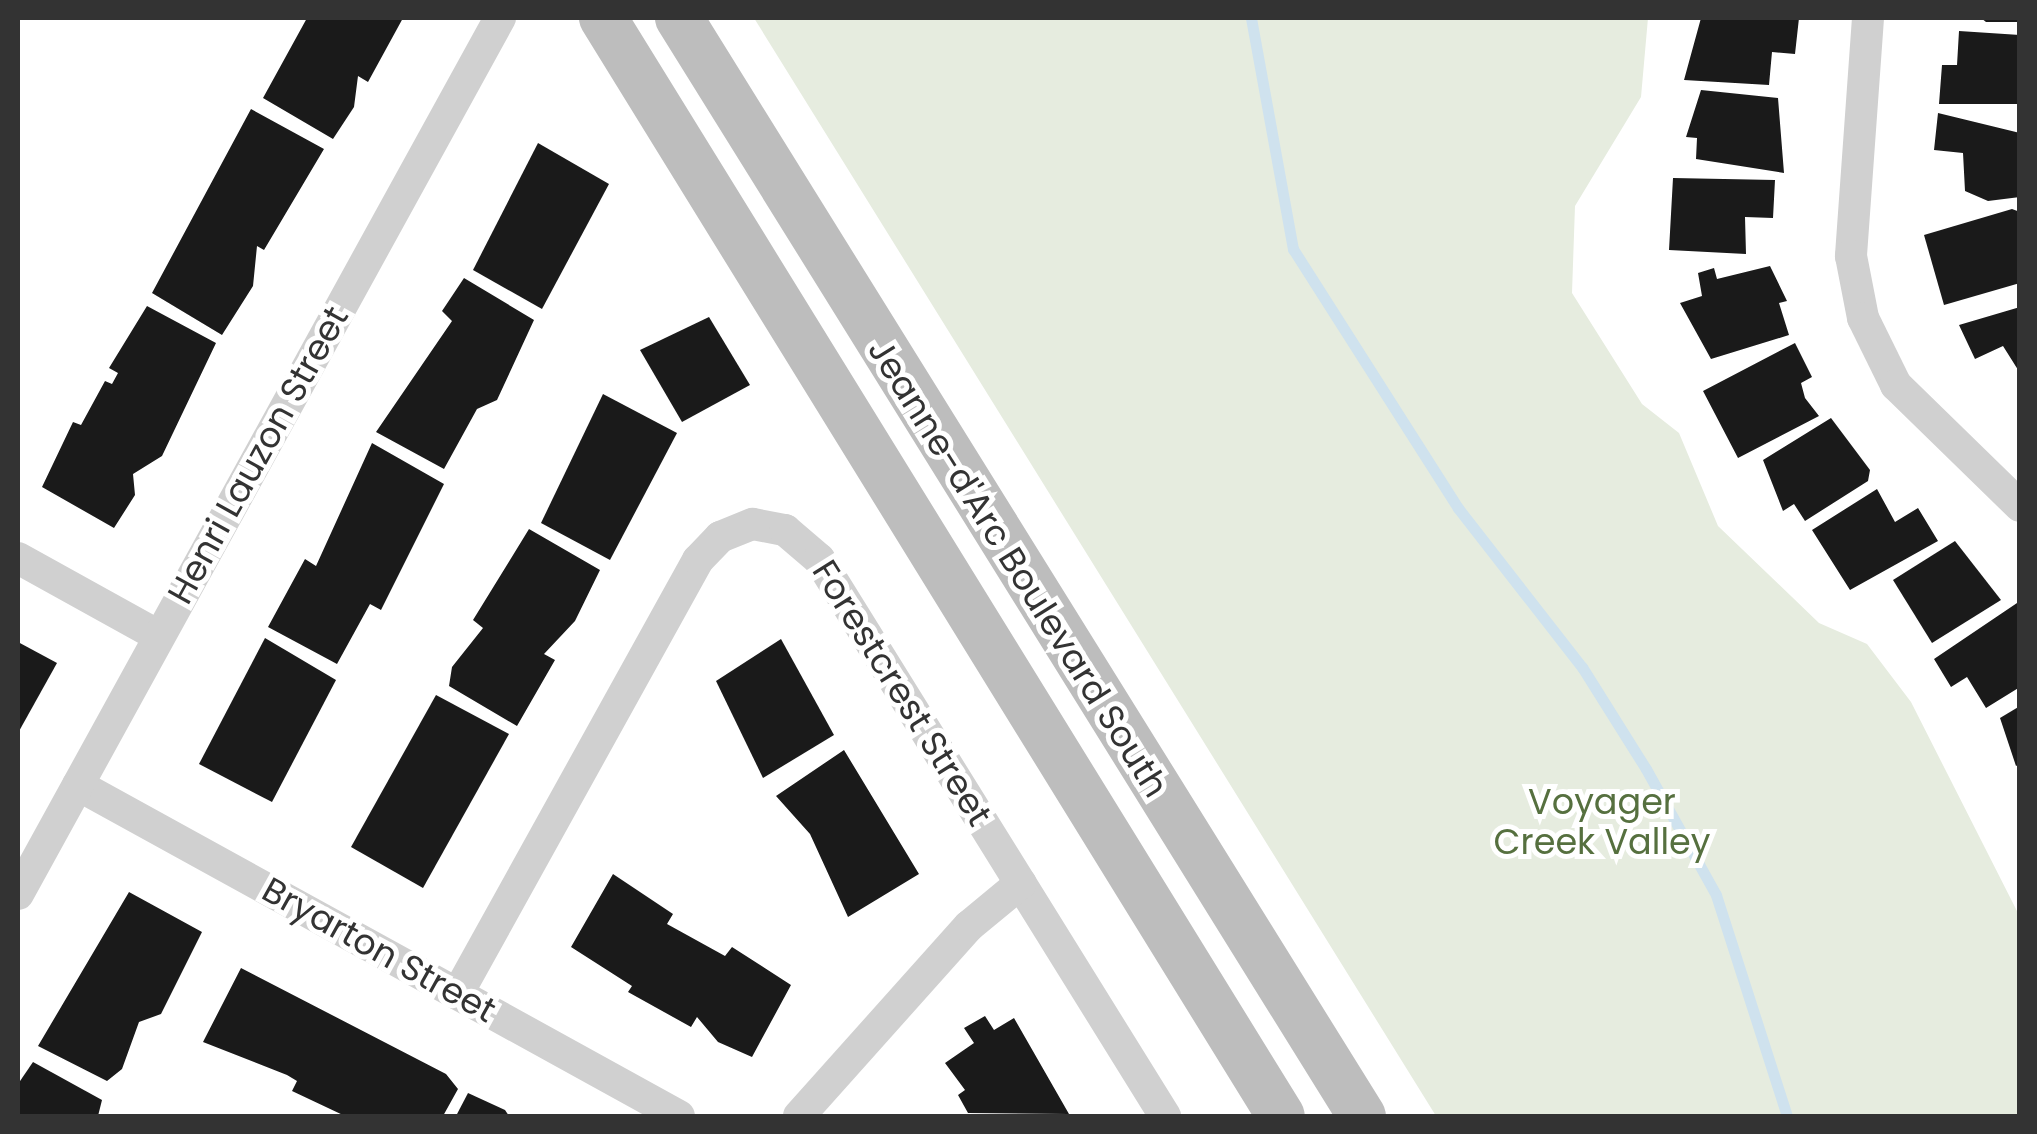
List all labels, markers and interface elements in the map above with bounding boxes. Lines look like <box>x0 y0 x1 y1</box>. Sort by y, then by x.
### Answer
street label: Henri Lauzon Street <box>159 299 357 611</box>
street label: Jeanne-d'Arc Boulevard South <box>859 331 1177 805</box>
street label: Forestcrest Street <box>803 553 1001 833</box>
park label: Voyager Creek Valley <box>1494 781 1710 863</box>
street label: Bryarton Street <box>255 869 503 1031</box>

